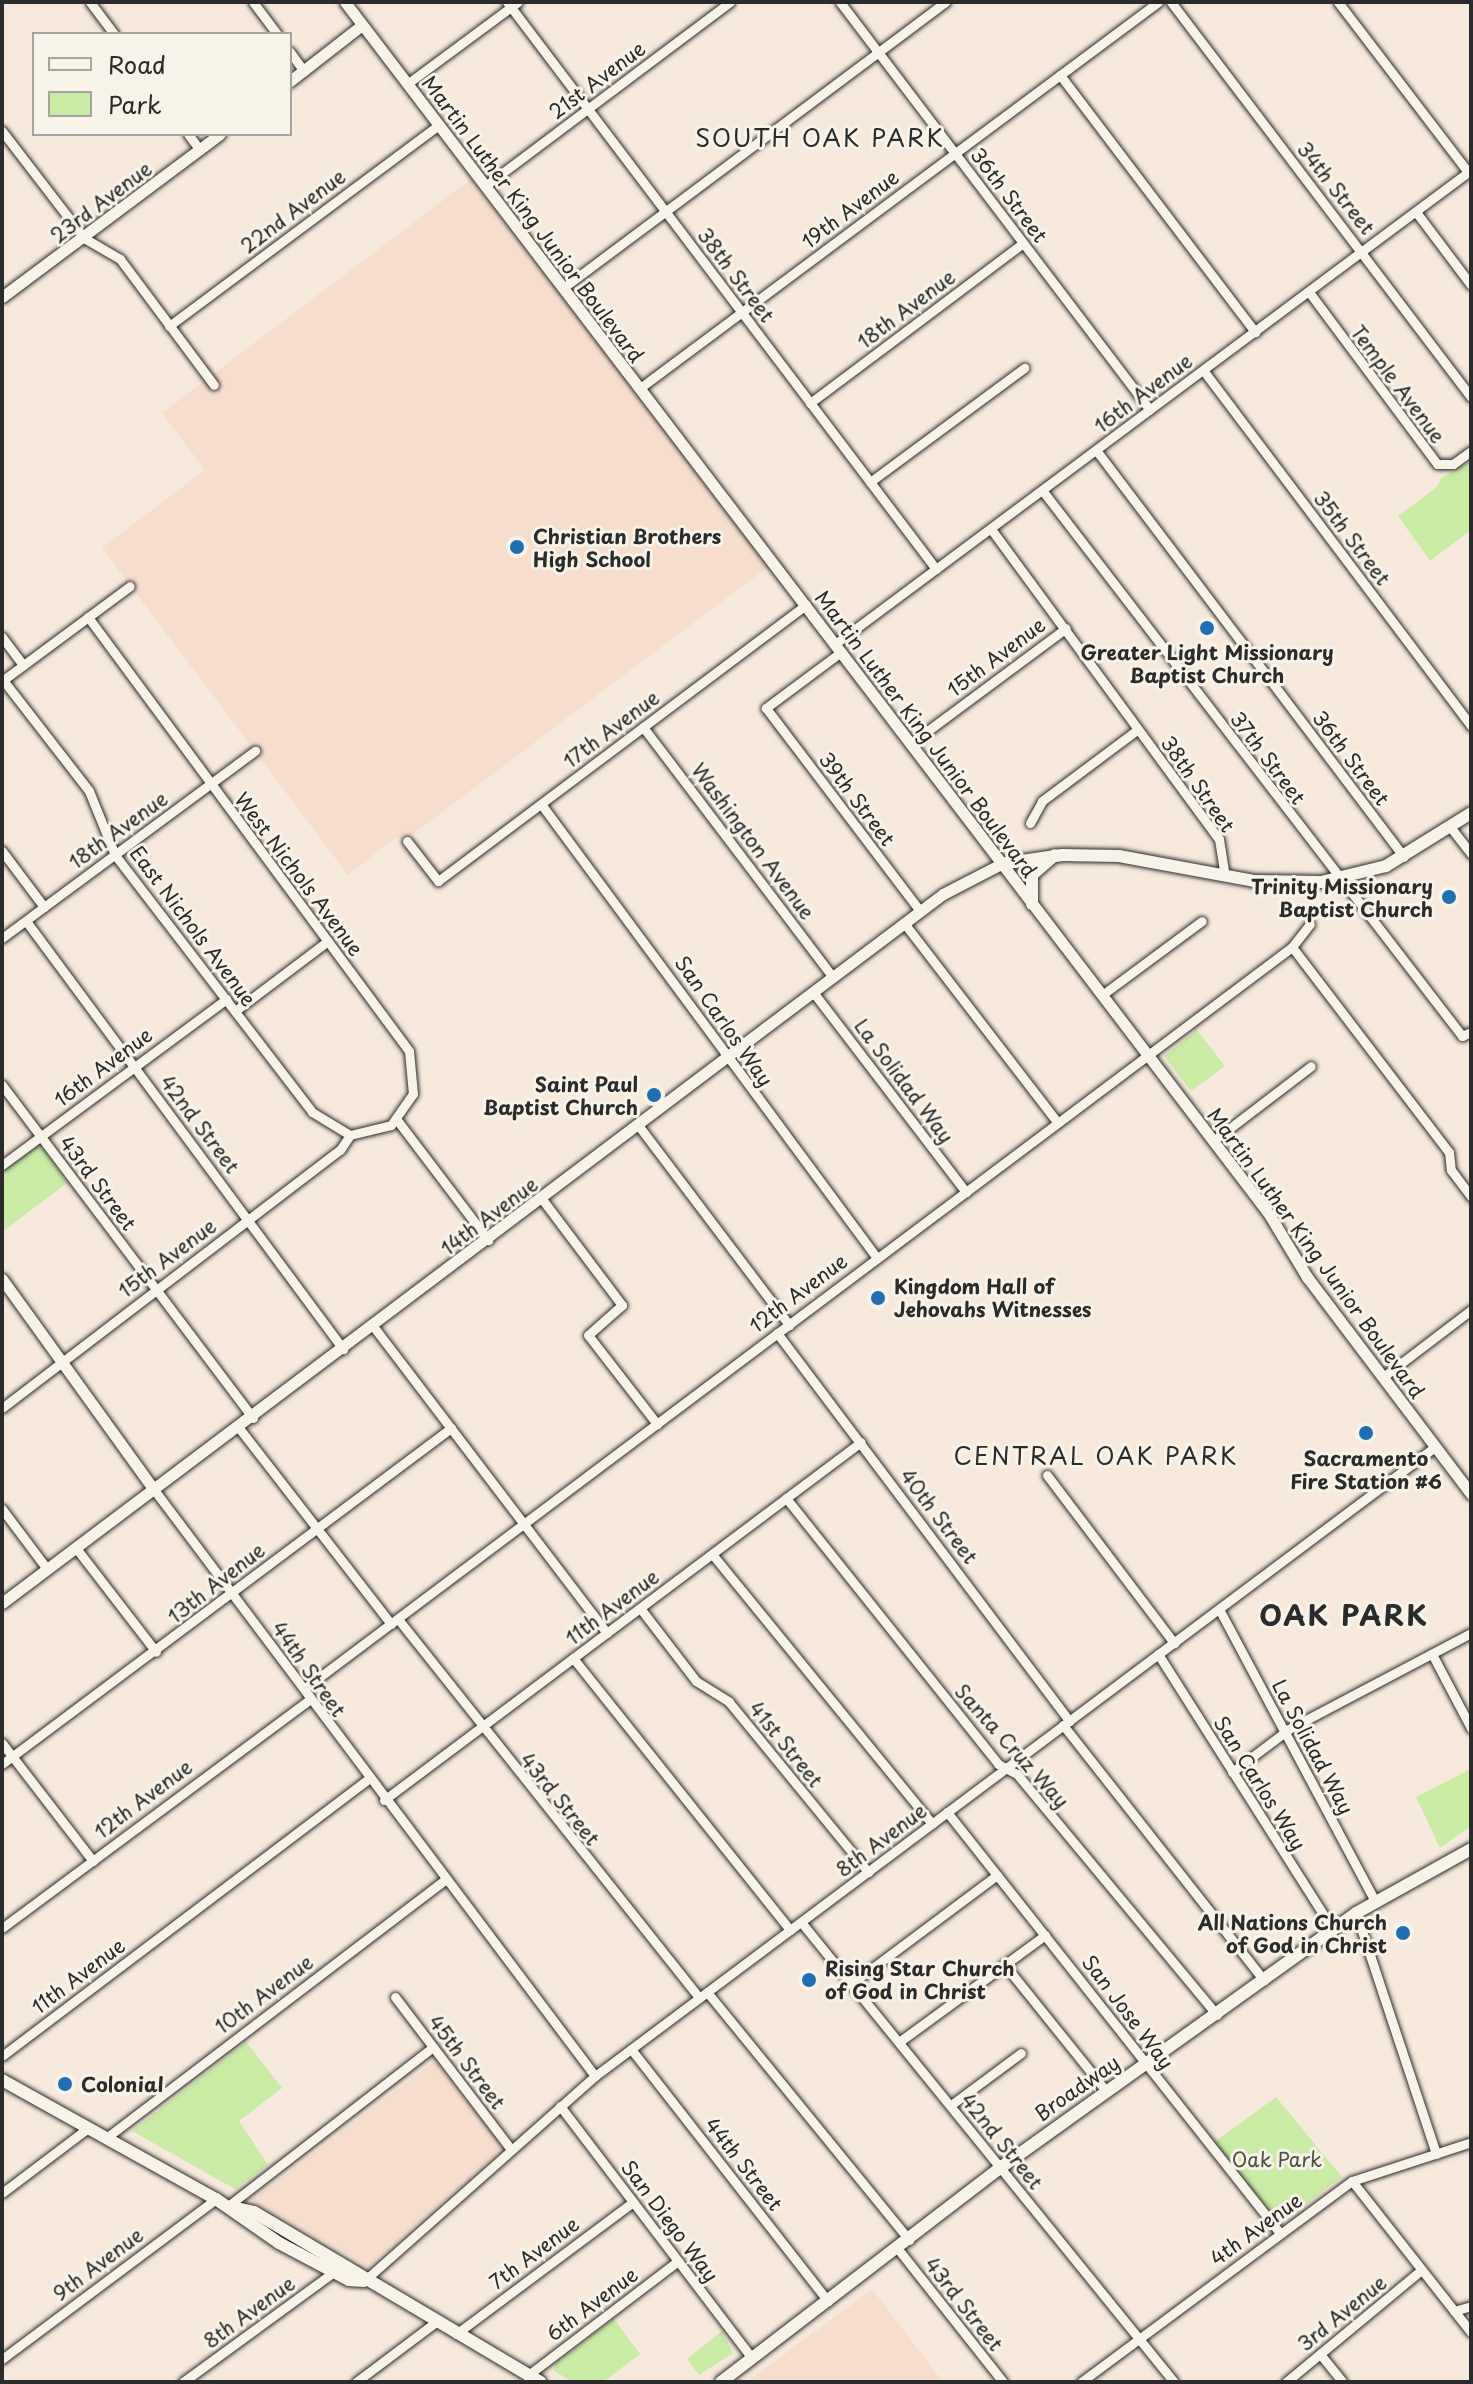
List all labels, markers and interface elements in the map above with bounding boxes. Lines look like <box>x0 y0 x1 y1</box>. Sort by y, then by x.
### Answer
legend <box>32 32 292 136</box>
street label: 21st Avenue <box>544 36 650 124</box>
text: Road <box>108 46 166 82</box>
street label: Martin Luther King Junior Boulevard <box>417 71 649 367</box>
text: Park <box>108 86 162 122</box>
district label: SOUTH OAK PARK <box>696 124 944 152</box>
street label: 34th Street <box>1292 137 1380 239</box>
street label: 36th Street <box>965 142 1053 248</box>
street label: 23rd Avenue <box>45 156 157 248</box>
street label: 22nd Avenue <box>236 164 350 258</box>
street label: 19th Avenue <box>797 165 903 253</box>
street label: 38th Street <box>693 223 779 327</box>
street label: 18th Avenue <box>852 264 960 354</box>
street label: Temple Avenue <box>1346 320 1450 448</box>
street label: 16th Avenue <box>1089 348 1197 438</box>
street label: 35th Street <box>1309 486 1395 590</box>
place label: Christian Brothers High School <box>533 524 722 571</box>
marker: Christian Brothers High School <box>508 538 526 556</box>
street label: Martin Luther King Junior Boulevard <box>810 586 1042 882</box>
street label: 15th Avenue <box>942 612 1050 702</box>
marker: Greater Light Missionary Baptist Church <box>1198 619 1216 637</box>
place label: Greater Light Missionary Baptist Church <box>1080 640 1334 687</box>
street label: 17th Avenue <box>558 685 664 773</box>
street label: 36th Street <box>1307 705 1395 811</box>
street label: 37th Street <box>1225 707 1311 809</box>
street label: 38th Street <box>1156 731 1240 837</box>
street label: 39th Street <box>814 748 900 850</box>
street label: Washington Avenue <box>687 759 819 923</box>
street label: 18th Avenue <box>64 786 172 874</box>
street label: West Nichols Avenue <box>230 787 368 961</box>
street label: East Nichols Avenue <box>125 842 261 1010</box>
place label: Trinity Missionary Baptist Church <box>1251 874 1433 921</box>
marker: Trinity Missionary Baptist Church <box>1440 888 1458 906</box>
street label: San Carlos Way <box>670 951 778 1091</box>
street label: La Solidad Way <box>849 1014 959 1148</box>
street label: 16th Avenue <box>49 1022 157 1112</box>
street label: 42nd Street <box>155 1070 245 1178</box>
place label: Saint Paul Baptist Church <box>483 1072 638 1119</box>
marker: Saint Paul Baptist Church <box>645 1086 663 1104</box>
street label: Martin Luther King Junior Boulevard <box>1203 1103 1429 1403</box>
street label: 43rd Street <box>54 1131 142 1235</box>
street label: 14th Avenue <box>435 1171 543 1261</box>
street label: 15th Avenue <box>113 1213 221 1303</box>
street label: 12th Avenue <box>744 1248 852 1338</box>
place label: Kingdom Hall of Jehovahs Witnesses <box>894 1274 1092 1321</box>
marker: Kingdom Hall of Jehovahs Witnesses <box>869 1289 887 1307</box>
marker: Sacramento Fire Station #6 <box>1357 1424 1375 1442</box>
district label: CENTRAL OAK PARK <box>954 1442 1238 1470</box>
place label: Sacramento Fire Station #6 <box>1289 1446 1443 1493</box>
street label: 40th Street <box>895 1463 983 1569</box>
street label: 13th Avenue <box>163 1538 269 1628</box>
street label: 11th Avenue <box>560 1564 664 1650</box>
district label: OAK PARK <box>1259 1598 1429 1632</box>
street label: 44th Street <box>267 1616 351 1722</box>
street label: La Solidad Way <box>1267 1675 1359 1819</box>
street label: Santa Cruz Way <box>950 1679 1074 1813</box>
street label: 41st Street <box>743 1695 829 1793</box>
street label: San Carlos Way <box>1209 1711 1311 1855</box>
street label: 43rd Street <box>515 1748 605 1850</box>
street label: 12th Avenue <box>89 1754 197 1844</box>
street label: 8th Avenue <box>831 1798 931 1882</box>
place label: All Nations Church of God in Christ <box>1196 1910 1387 1957</box>
marker: All Nations Church of God in Christ <box>1394 1924 1412 1942</box>
street label: 11th Avenue <box>26 1933 130 2019</box>
street label: 10th Avenue <box>210 1949 318 2039</box>
street label: San Jose Way <box>1078 1951 1178 2073</box>
place label: Rising Star Church of God in Christ <box>825 1956 1016 2003</box>
marker: Rising Star Church of God in Christ <box>800 1971 818 1989</box>
street label: 45th Street <box>424 2010 510 2114</box>
street label: Broadway <box>1030 2050 1124 2126</box>
place label: Colonial <box>81 2072 164 2096</box>
marker: Colonial <box>56 2075 74 2093</box>
street label: 42nd Street <box>956 2088 1048 2194</box>
street label: 44th Street <box>700 2112 788 2216</box>
park label: Oak Park <box>1231 2147 1323 2171</box>
street label: San Diego Way <box>616 2155 724 2287</box>
street label: 4th Avenue <box>1205 2188 1307 2270</box>
street label: 7th Avenue <box>484 2212 584 2294</box>
street label: 9th Avenue <box>48 2222 148 2306</box>
street label: 43rd Street <box>920 2252 1008 2356</box>
street label: 6th Avenue <box>541 2262 643 2346</box>
street label: 3rd Avenue <box>1292 2269 1392 2357</box>
street label: 8th Avenue <box>198 2271 300 2353</box>

